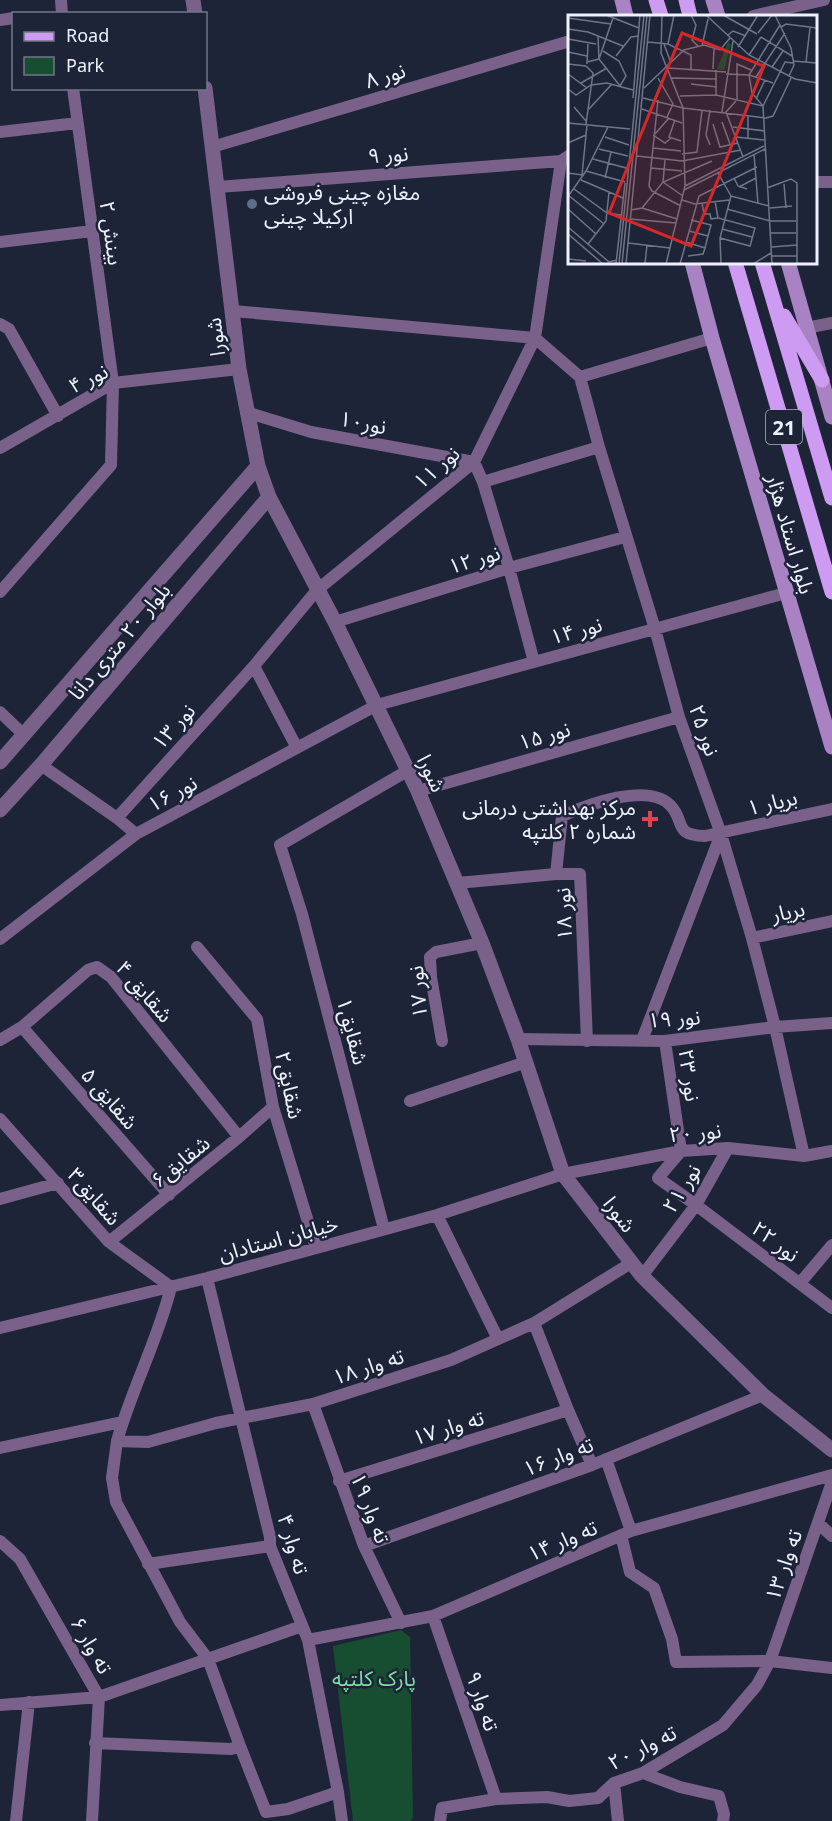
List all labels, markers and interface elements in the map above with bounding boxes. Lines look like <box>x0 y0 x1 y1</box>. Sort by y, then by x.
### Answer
legend <box>12 12 207 90</box>
inset map <box>568 15 817 264</box>
text: Road <box>66 23 109 47</box>
text: Park <box>66 53 104 77</box>
street label: نور ۸ <box>361 56 409 94</box>
street label: نور ۹ <box>367 139 409 169</box>
place label: مغازه چینی فروشی ارکیلا چینی <box>264 178 420 230</box>
marker: مغازه چینی فروشی ارکیلا چینی <box>245 197 259 211</box>
street label: بینش ۲ <box>94 199 130 267</box>
street label: شورا <box>199 316 231 358</box>
street label: نور ۴ <box>64 356 112 400</box>
street label: نور۱۰ <box>337 404 389 440</box>
road number: 21 <box>766 410 802 444</box>
street label: نور ۱۱ <box>407 439 465 495</box>
street label: بلوار استاد هژار <box>760 470 821 597</box>
street label: نور ۱۲ <box>445 538 503 580</box>
street label: بلوار ۲۰ متری دانا <box>62 576 176 706</box>
street label: نور ۱۴ <box>547 610 605 650</box>
street label: نور ۱۳ <box>145 697 201 755</box>
street label: نور ۲۵ <box>683 700 727 760</box>
street label: نور ۱۵ <box>515 714 573 756</box>
street label: شورا <box>411 750 453 796</box>
street label: نور ۱۶ <box>142 768 202 818</box>
street label: بریار ۱ <box>744 783 800 821</box>
place label: مرکز بهداشتی درمانی شماره ۲ کلتپه <box>462 793 636 845</box>
marker: مرکز بهداشتی درمانی شماره ۲ کلتپه <box>641 810 659 828</box>
street label: نور ۱۸ <box>548 887 578 941</box>
street label: بریار <box>768 894 807 928</box>
street label: شقایق ۴ <box>110 954 180 1028</box>
street label: نور ۱۷ <box>401 964 433 1020</box>
street label: شقایق۱ <box>331 994 375 1068</box>
street label: نور ۱۹ <box>647 1002 701 1034</box>
street label: نور ۲۳ <box>672 1047 708 1103</box>
street label: شقایق۲ <box>269 1049 311 1121</box>
street label: شقایق ۵ <box>75 1061 145 1135</box>
street label: نور ۲۰ <box>667 1116 723 1148</box>
street label: شقایق۶ <box>145 1129 215 1193</box>
street label: نور ۲۱ <box>655 1158 707 1218</box>
street label: شقایق۳ <box>62 1161 128 1231</box>
street label: شورا <box>597 1190 643 1238</box>
street label: خیابان استادان <box>215 1209 341 1267</box>
street label: نور ۲۲ <box>747 1214 805 1268</box>
street label: ته وار ۱۸ <box>329 1341 407 1391</box>
street label: ته وار ۱۷ <box>409 1403 487 1451</box>
street label: ته وار ۱۶ <box>519 1430 597 1482</box>
street label: ته وار ۱۹ <box>345 1469 397 1547</box>
street label: ته وار ۴ <box>272 1510 316 1578</box>
street label: ته وار ۱۴ <box>523 1513 601 1567</box>
street label: ته وار ۱۳ <box>758 1526 808 1604</box>
street label: ته وار ۶ <box>64 1611 120 1679</box>
park label: پارک کلتپه <box>332 1664 416 1692</box>
street label: ته وار ۹ <box>460 1667 506 1735</box>
street label: ته وار ۲۰ <box>603 1718 681 1776</box>

